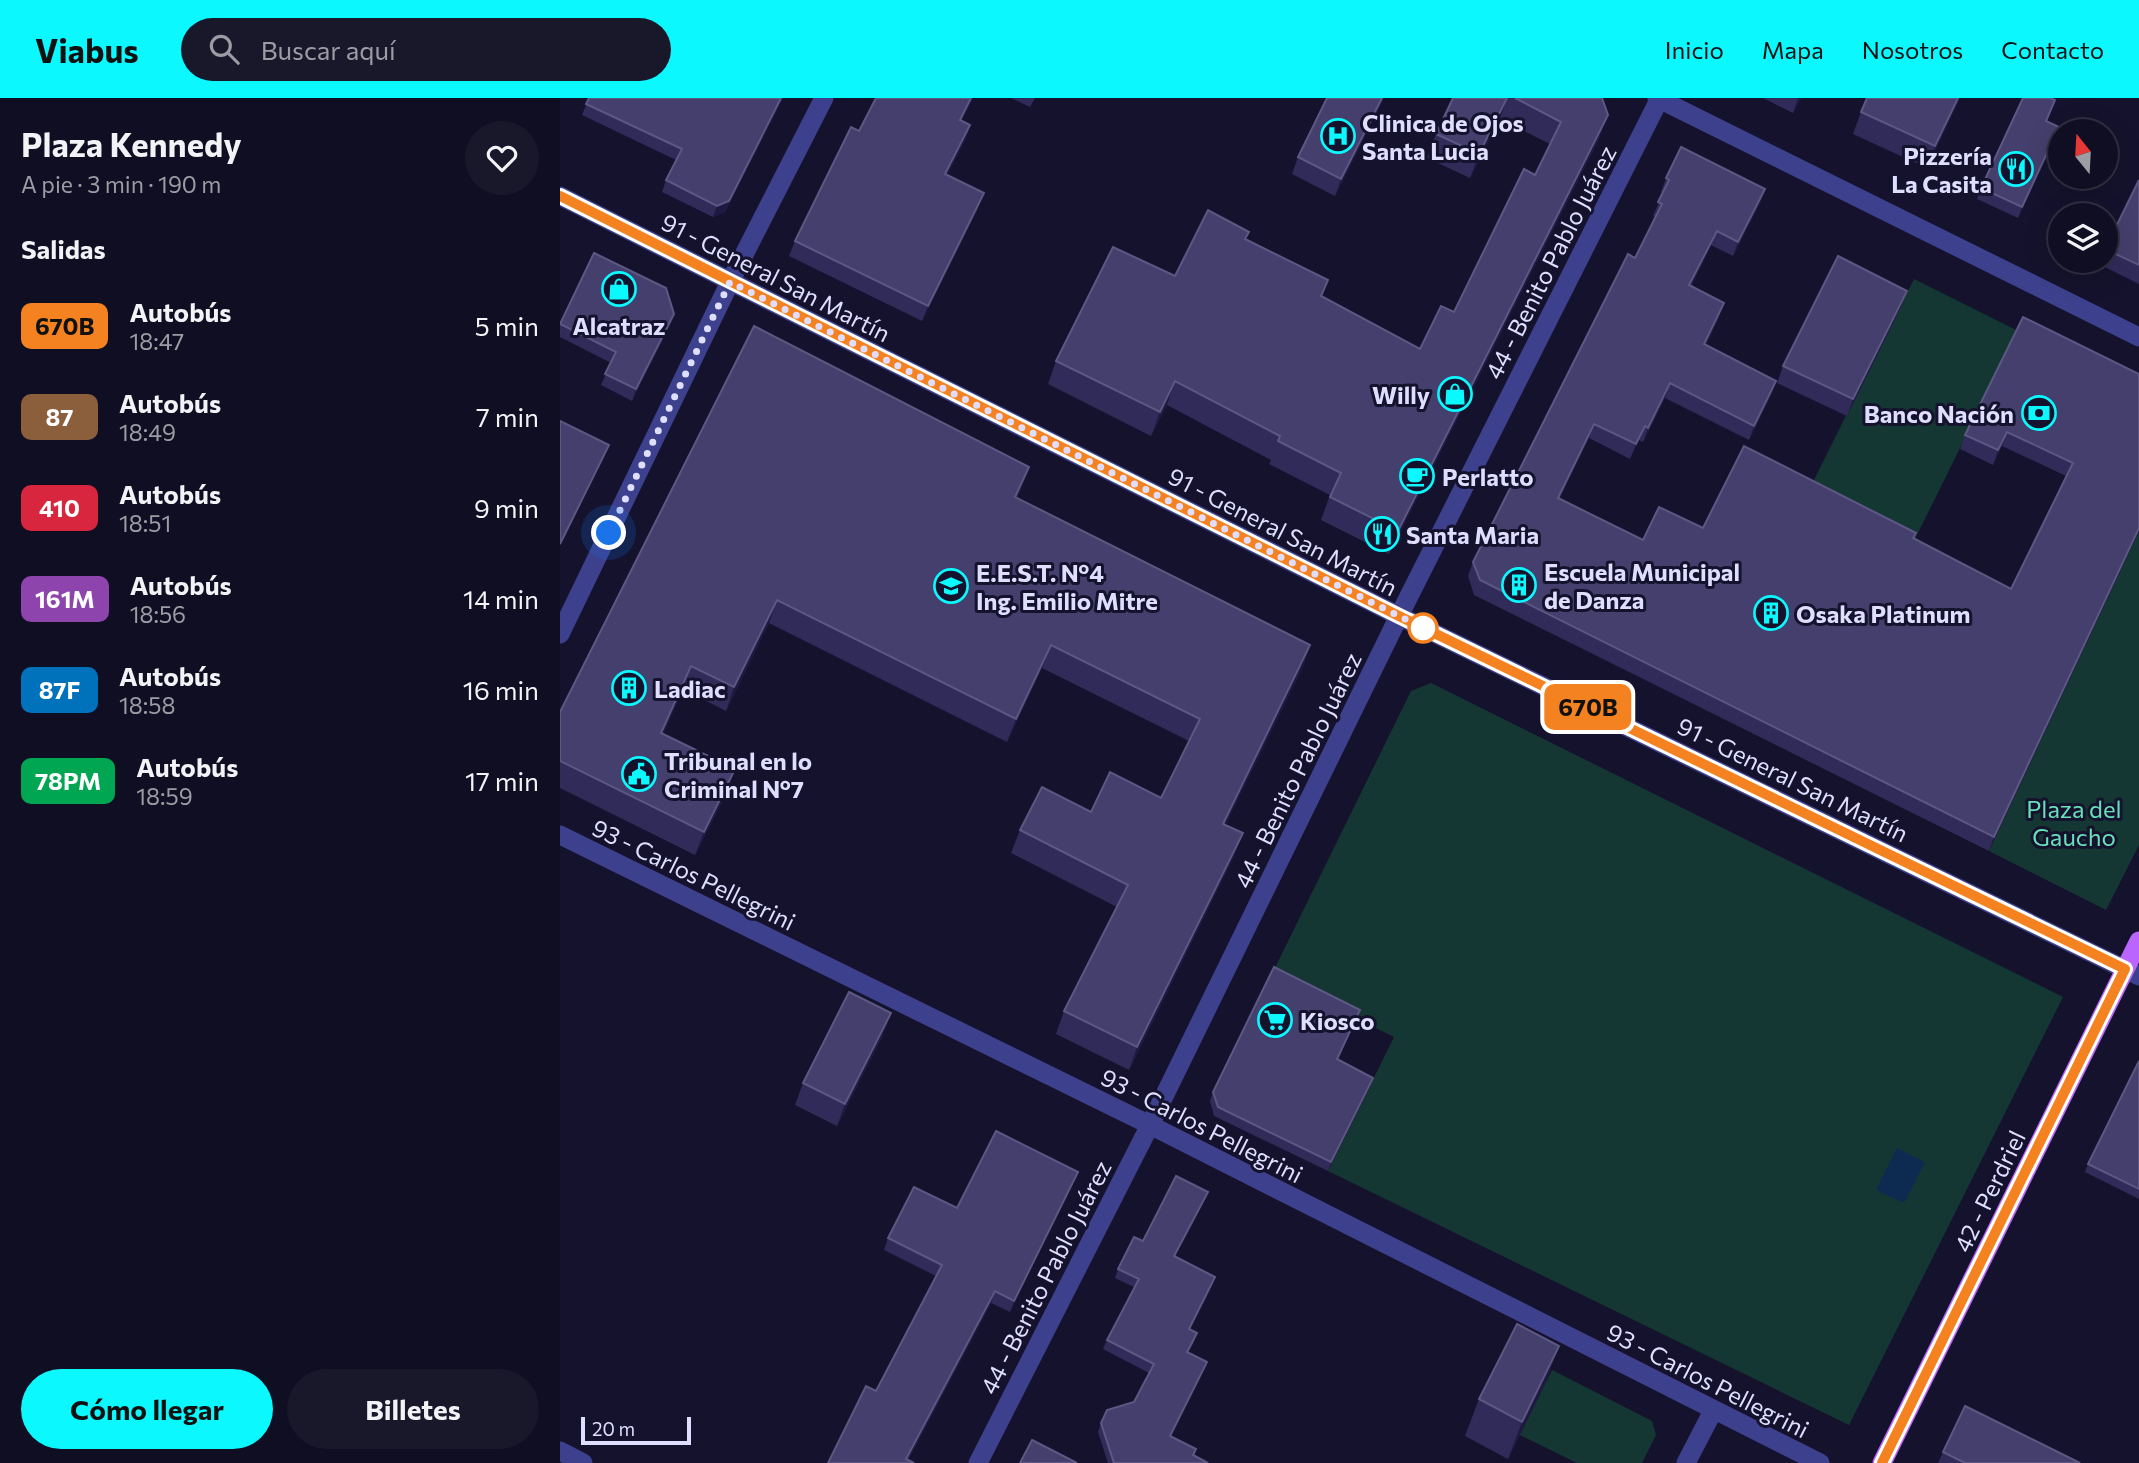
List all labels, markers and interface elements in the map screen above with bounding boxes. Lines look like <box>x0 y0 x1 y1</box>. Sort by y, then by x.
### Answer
search box <box>181 18 671 81</box>
text: Viabus <box>35 29 139 70</box>
icon: search <box>205 30 243 68</box>
text: Buscar aquí <box>261 34 396 65</box>
text: Inicio <box>1665 35 1724 64</box>
text: Mapa <box>1762 35 1824 64</box>
text: Nosotros <box>1862 35 1963 64</box>
text: Contacto <box>2001 35 2104 64</box>
place label: Clinica de Ojos Santa Lucia <box>1362 108 1524 165</box>
hospital icon: Clinica de Ojos Santa Lucia <box>1319 117 1357 155</box>
north arrow <box>2048 119 2118 189</box>
map controls <box>2048 119 2118 273</box>
button: heart <box>465 121 539 195</box>
text: Plaza Kennedy <box>21 123 242 164</box>
street label: 44 - Benito Pablo Juárez <box>1478 140 1622 384</box>
place label: Pizzería La Casita <box>1891 141 1992 198</box>
restaurant icon: Pizzería La Casita <box>1997 150 2035 188</box>
text: A pie · 3 min · 190 m <box>21 170 221 198</box>
button: layers <box>2048 203 2118 273</box>
street label: 91 - General San Martín <box>657 207 895 347</box>
text: Salidas <box>21 233 106 264</box>
shop icon: Alcatraz <box>600 270 638 308</box>
text: Autobús <box>129 296 232 327</box>
text: 5 min <box>475 310 539 341</box>
text: 670B <box>35 311 94 340</box>
place label: Alcatraz <box>573 311 665 340</box>
text: 18:47 <box>129 327 184 355</box>
shop icon: Willy <box>1436 375 1474 413</box>
place label: Willy <box>1372 380 1430 409</box>
text: Autobús <box>119 387 221 418</box>
bank icon: Banco Nación <box>2020 394 2058 432</box>
place label: Banco Nación <box>1864 399 2014 428</box>
text: 7 min <box>476 401 539 432</box>
text: 87 <box>46 402 73 431</box>
text: 18:49 <box>119 418 176 446</box>
cafe icon: Perlatto <box>1398 457 1436 495</box>
street label: 91 - General San Martín <box>1164 461 1402 601</box>
place label: Perlatto <box>1442 462 1534 491</box>
text: Autobús <box>119 478 221 509</box>
text: 9 min <box>474 492 539 523</box>
text: 410 <box>39 493 80 522</box>
text: 18:51 <box>119 509 171 537</box>
your location <box>591 515 626 550</box>
restaurant icon: Santa Maria <box>1363 515 1401 553</box>
place label: Santa Maria <box>1406 520 1539 549</box>
place label: Escuela Municipal de Danza <box>1544 557 1740 614</box>
place label: E.E.S.T. Nº4 Ing. Emilio Mitre <box>976 558 1158 615</box>
building icon: Escuela Municipal de Danza <box>1500 566 1538 604</box>
school or university icon: E.E.S.T. Nº4 Ing. Emilio Mitre <box>932 567 970 605</box>
text: Autobús <box>130 569 232 600</box>
text: 14 min <box>463 583 539 614</box>
text: 161M <box>35 584 95 613</box>
building icon: Osaka Platinum <box>1752 594 1790 632</box>
place label: Osaka Platinum <box>1796 599 1970 628</box>
text: 18:56 <box>130 600 186 628</box>
unlabelled marker <box>1408 613 1438 643</box>
street label: 44 - Benito Pablo Juárez <box>1227 648 1367 892</box>
text: Autobús <box>119 660 221 691</box>
building icon: Ladiac <box>610 669 648 707</box>
text: 16 min <box>463 674 539 705</box>
place label: Ladiac <box>654 674 726 703</box>
text: 87F <box>39 675 80 704</box>
line badge: 670B <box>1539 684 1637 730</box>
text: 18:58 <box>119 691 175 719</box>
text: 670B <box>1558 692 1618 721</box>
street label: 91 - General San Martín <box>1673 711 1913 847</box>
place label: Tribunal en lo Criminal Nº7 <box>664 746 812 803</box>
text: Autobús <box>136 751 238 782</box>
public building icon: Tribunal en lo Criminal Nº7 <box>620 755 658 793</box>
text: 17 min <box>465 765 539 796</box>
text: 78PM <box>35 766 101 795</box>
text: 18:59 <box>136 782 193 810</box>
park label: Plaza del Gaucho <box>2026 794 2122 851</box>
street label: 93 - Carlos Pellegrini <box>588 812 800 936</box>
supermarket icon: Kiosco <box>1256 1001 1294 1039</box>
place label: Kiosco <box>1300 1006 1375 1035</box>
street label: 93 - Carlos Pellegrini <box>1096 1062 1308 1188</box>
street label: 42 - Perdriel <box>1947 1126 2031 1256</box>
street label: 44 - Benito Pablo Juárez <box>973 1155 1117 1399</box>
street label: 93 - Carlos Pellegrini <box>1602 1317 1814 1443</box>
button: Cómo llegar <box>21 1369 273 1449</box>
button: Billetes <box>287 1369 539 1449</box>
scale bar <box>581 1414 691 1446</box>
text: 20 m <box>592 1417 635 1440</box>

